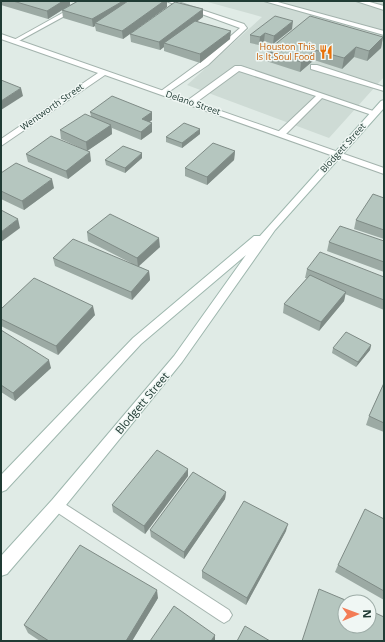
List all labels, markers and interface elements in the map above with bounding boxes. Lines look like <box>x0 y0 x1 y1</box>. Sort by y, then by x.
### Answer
place label: Houston This Is It Soul Food <box>256 40 315 63</box>
restaurant icon: Houston This Is It Soul Food <box>318 44 334 60</box>
street label: Wentworth Street <box>18 80 86 133</box>
street label: Delano Street <box>164 87 222 118</box>
street label: Blodgett Street <box>317 120 368 175</box>
street label: Blodgett Street <box>111 368 172 437</box>
north arrow <box>337 594 377 634</box>
text: N <box>360 609 375 618</box>

